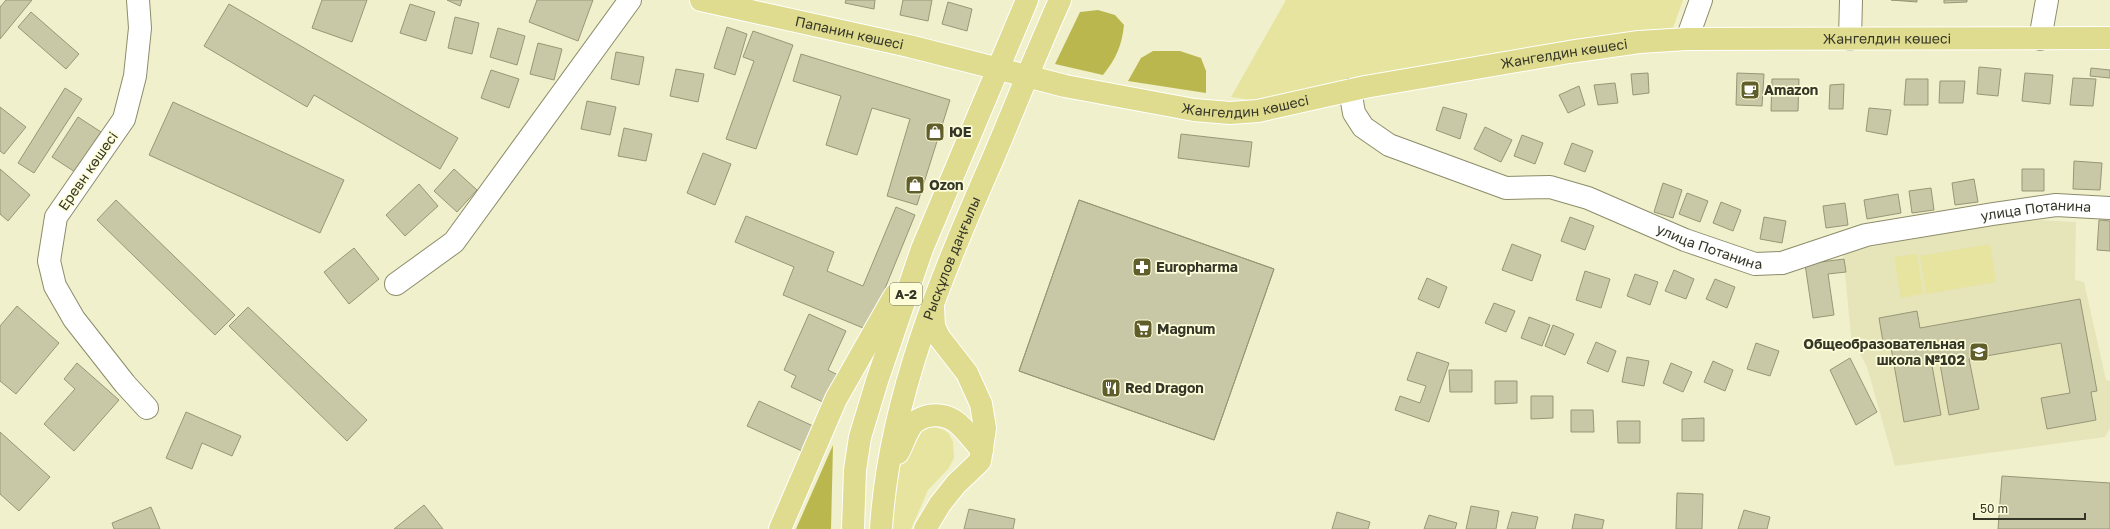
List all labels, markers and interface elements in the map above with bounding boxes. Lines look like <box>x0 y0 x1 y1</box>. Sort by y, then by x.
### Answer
street label: Папанин көшесі <box>794 12 906 53</box>
street label: Жангелдин көшесі <box>1823 29 1951 47</box>
street label: Жангелдин көшесі <box>1499 35 1629 72</box>
cafe icon: Amazon <box>1739 79 1761 101</box>
place label: Amazon <box>1764 81 1818 98</box>
street label: Жангелдин көшесі <box>1180 91 1310 121</box>
shop icon: ЮЕ <box>924 121 946 143</box>
place label: ЮЕ <box>949 123 972 140</box>
street label: Еревн көшесі <box>54 128 121 213</box>
shop icon: Ozon <box>904 174 926 196</box>
place label: Ozon <box>929 176 964 193</box>
street label: Рысқұлов даңғылы <box>919 194 983 322</box>
street label: улица Потанина <box>1979 196 2092 224</box>
street label: улица Потанина <box>1654 220 1762 272</box>
pharmacy icon: Europharma <box>1131 256 1153 278</box>
place label: Europharma <box>1156 258 1238 275</box>
road number: A-2 <box>890 283 922 305</box>
supermarket icon: Magnum <box>1132 318 1154 340</box>
place label: Magnum <box>1157 320 1215 337</box>
place label: Общеобразовательная школа №102 <box>1803 335 1965 368</box>
school or university icon: Общеобразовательная школа №102 <box>1968 341 1990 363</box>
restaurant icon: Red Dragon <box>1100 377 1122 399</box>
place label: Red Dragon <box>1125 379 1204 396</box>
scale bar <box>1974 495 2085 521</box>
text: 50 m <box>1980 501 2008 516</box>

